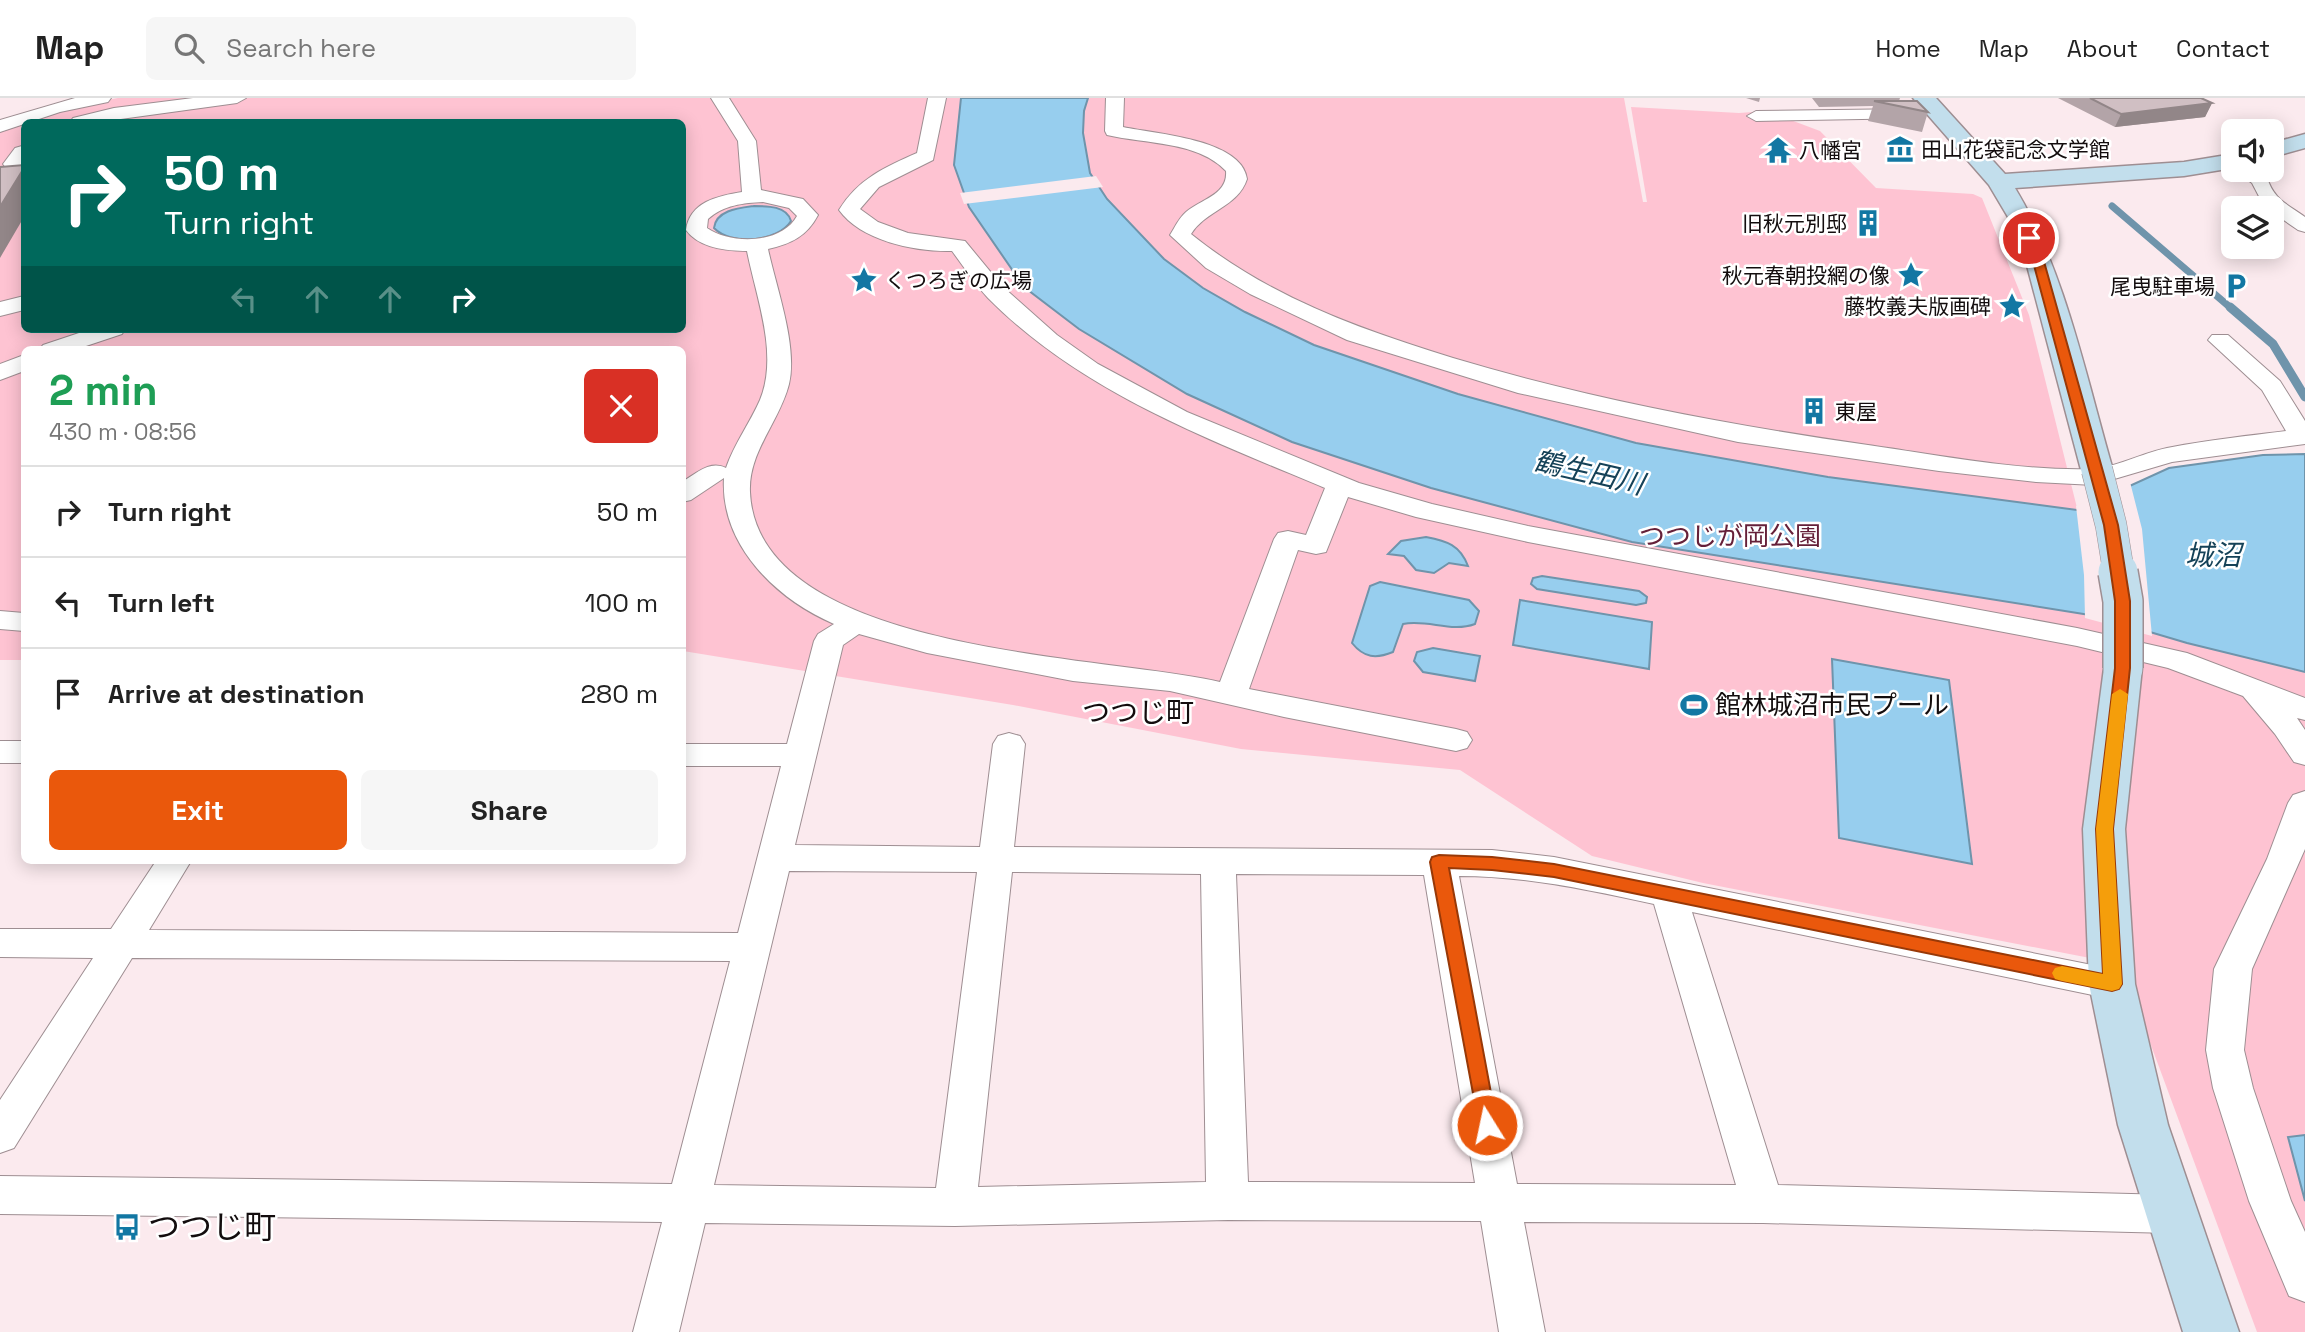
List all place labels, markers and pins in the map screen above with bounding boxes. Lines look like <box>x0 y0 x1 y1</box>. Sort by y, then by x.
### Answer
museum icon: 田山花袋記念文学館 <box>1885 134 1915 164</box>
temple icon: 八幡宮 <box>1763 135 1793 165</box>
place label: 田山花袋記念文学館 <box>1921 136 2110 163</box>
place label: 八幡宮 <box>1799 137 1862 164</box>
building icon: 旧秋元別邸 <box>1853 208 1883 238</box>
pin <box>1999 208 2059 268</box>
place label: 旧秋元別邸 <box>1742 210 1847 237</box>
place icon: 秋元春朝投網の像 <box>1896 260 1926 290</box>
place label: 秋元春朝投網の像 <box>1722 262 1890 289</box>
place icon: くつろぎの広場 <box>849 265 879 295</box>
place label: くつろぎの広場 <box>885 267 1032 294</box>
parking icon: 尾曳駐車場 <box>2221 271 2251 301</box>
place label: 尾曳駐車場 <box>2110 273 2215 300</box>
place icon: 藤牧義夫版画碑 <box>1997 291 2027 321</box>
place label: 藤牧義夫版画碑 <box>1844 293 1991 320</box>
building icon: 東屋 <box>1799 396 1829 426</box>
place label: 東屋 <box>1835 398 1877 425</box>
place label: 館林城沼市民プール <box>1715 688 1949 722</box>
sports icon: 館林城沼市民プール <box>1679 690 1709 720</box>
place label: つつじ町 <box>148 1207 276 1247</box>
bus stop icon: つつじ町 <box>112 1212 142 1242</box>

